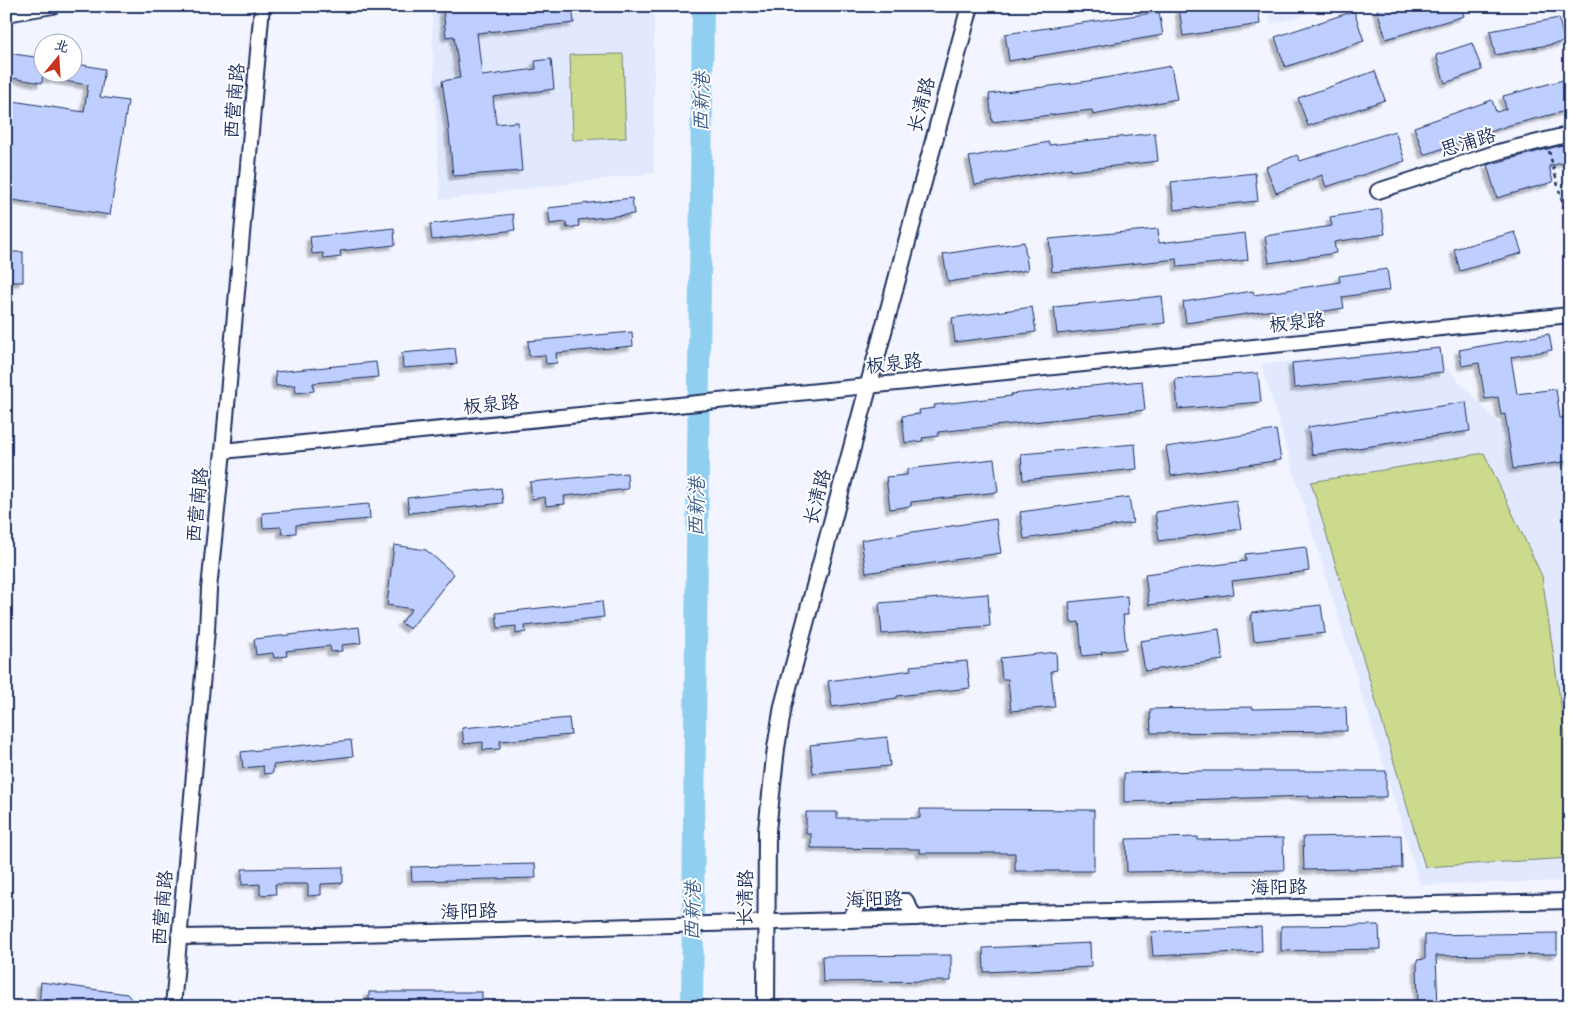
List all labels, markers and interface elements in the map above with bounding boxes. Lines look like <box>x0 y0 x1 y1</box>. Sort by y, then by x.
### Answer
north arrow <box>32 32 82 82</box>
text: 北 <box>52 35 71 58</box>
street label: 西营南路 <box>218 62 252 140</box>
water label: 西新港 <box>687 70 717 132</box>
street label: 长清路 <box>902 74 942 136</box>
street label: 思浦路 <box>1437 122 1499 164</box>
street label: 板泉路 <box>1267 307 1327 339</box>
street label: 板泉路 <box>864 348 924 380</box>
street label: 板泉路 <box>461 389 521 421</box>
street label: 西营南路 <box>181 466 215 544</box>
street label: 长清路 <box>798 466 838 528</box>
water label: 西新港 <box>682 475 712 537</box>
street label: 西营南路 <box>146 869 180 947</box>
street label: 长清路 <box>732 869 760 927</box>
street label: 海阳路 <box>1250 874 1308 902</box>
water label: 西新港 <box>678 879 708 941</box>
street label: 海阳路 <box>845 886 903 914</box>
street label: 海阳路 <box>440 898 498 926</box>

